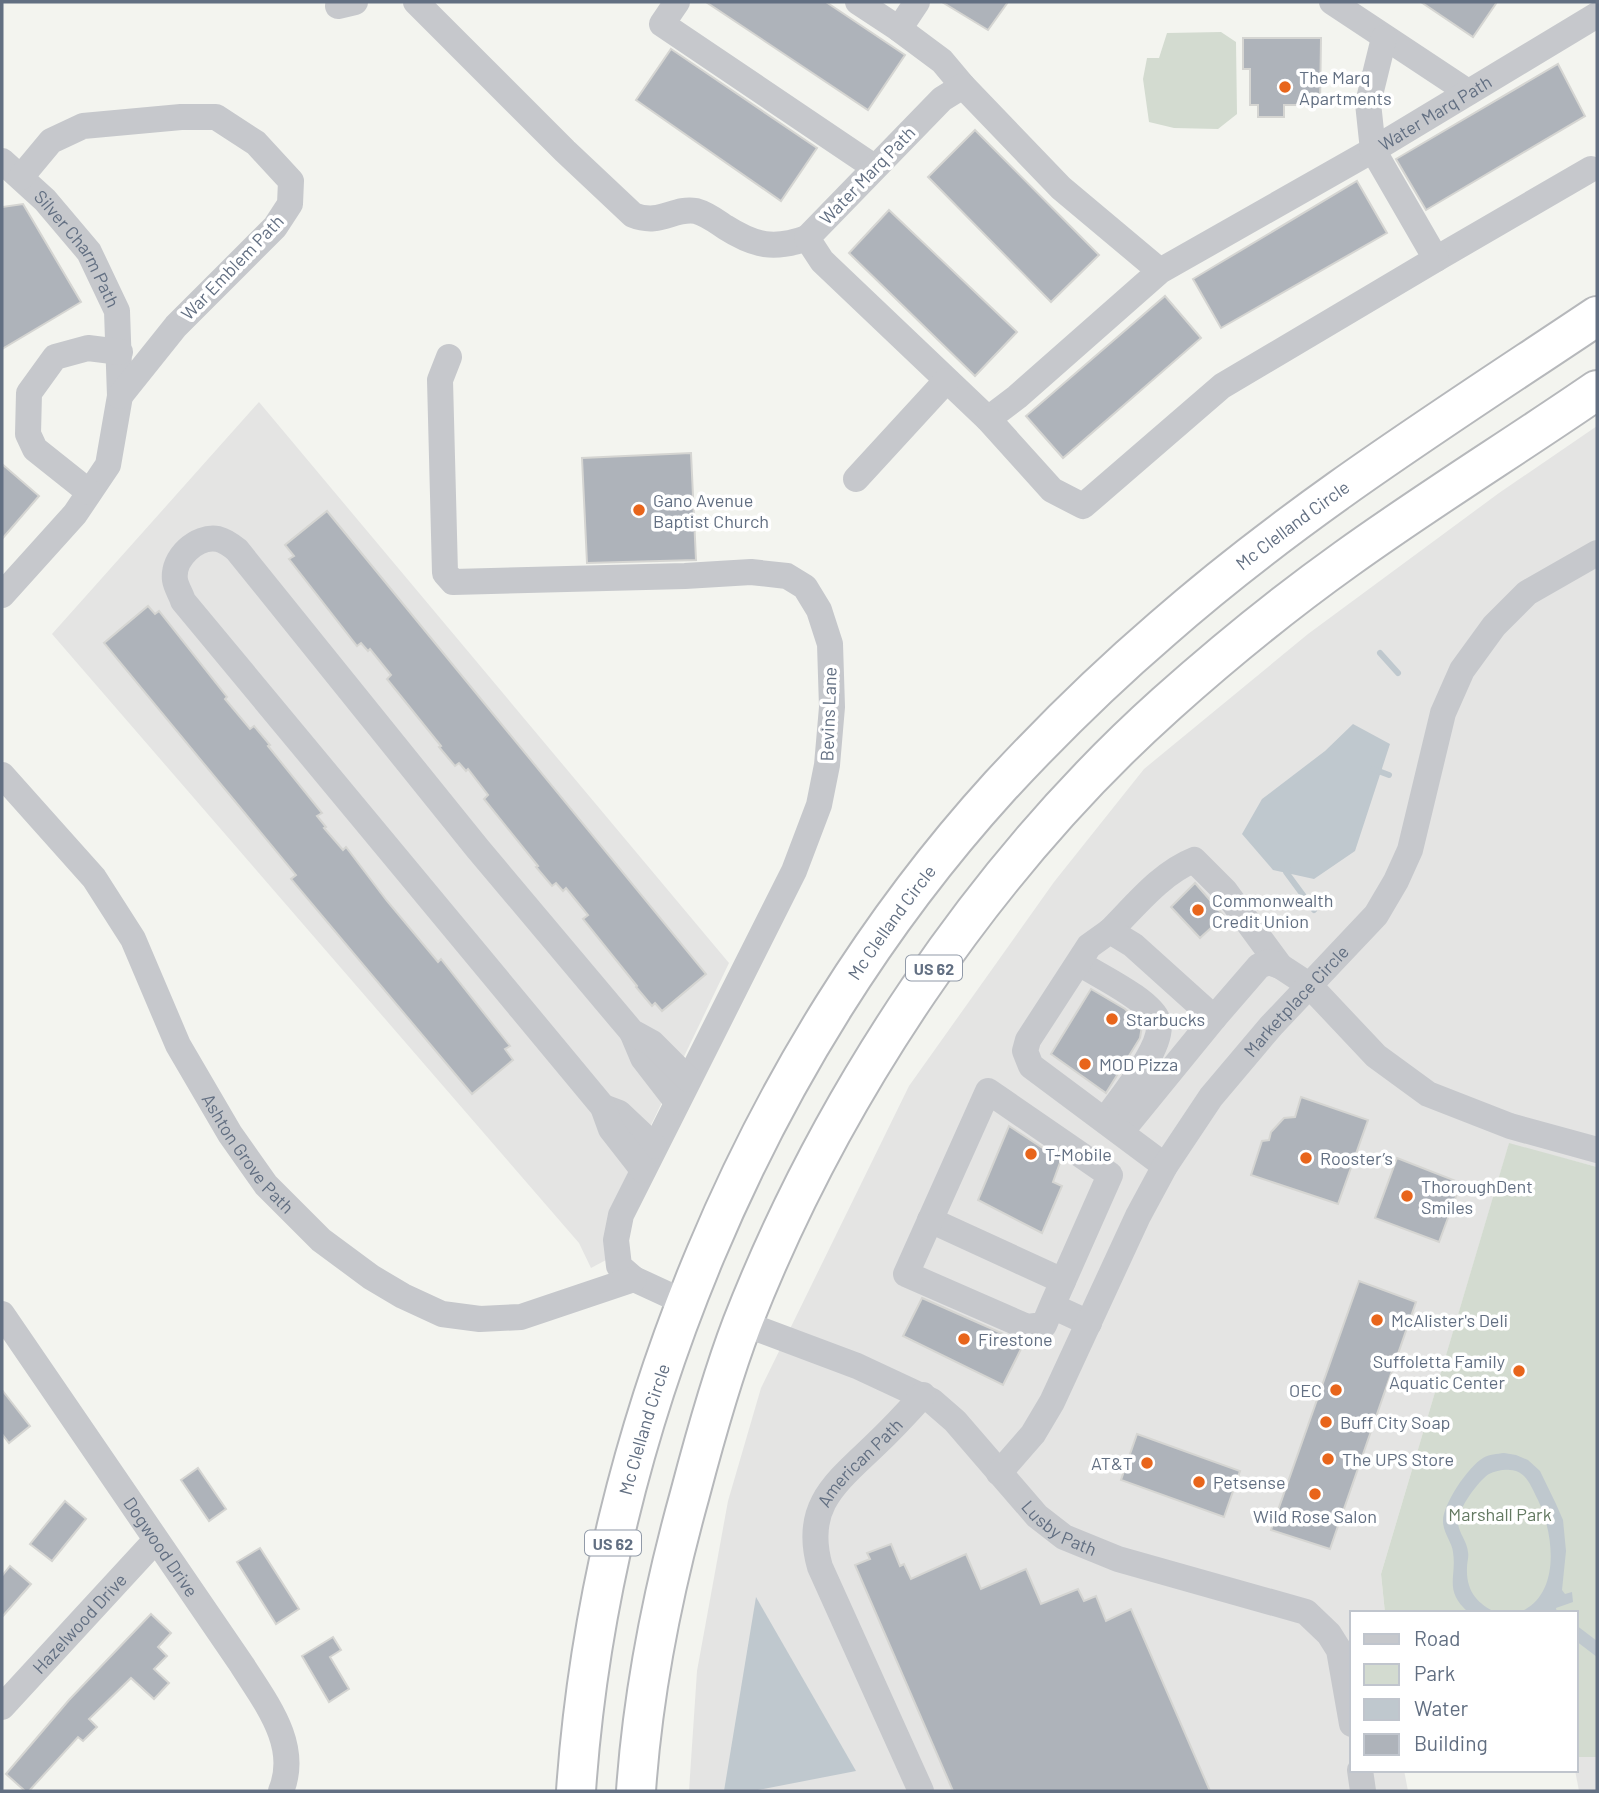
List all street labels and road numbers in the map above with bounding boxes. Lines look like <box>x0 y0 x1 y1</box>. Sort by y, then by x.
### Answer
street label: Water Marq Path <box>1374 70 1495 155</box>
street label: Water Marq Path <box>815 121 919 229</box>
street label: Silver Charm Path <box>30 185 125 311</box>
street label: War Emblem Path <box>176 210 288 324</box>
street label: Mc Clelland Circle <box>1231 475 1353 574</box>
street label: Bevins Lane <box>815 666 841 762</box>
street label: Mc Clelland Circle <box>843 860 940 984</box>
street label: Marketplace Circle <box>1239 940 1353 1061</box>
road number: US 62 <box>906 956 962 980</box>
street label: Ashton Grove Path <box>198 1089 299 1218</box>
street label: Mc Clelland Circle <box>614 1360 674 1497</box>
street label: American Path <box>812 1414 907 1511</box>
street label: Dogwood Drive <box>119 1493 203 1601</box>
street label: Lusby Path <box>1017 1495 1100 1560</box>
road number: US 62 <box>585 1530 641 1555</box>
street label: Hazelwood Drive <box>28 1568 131 1678</box>

